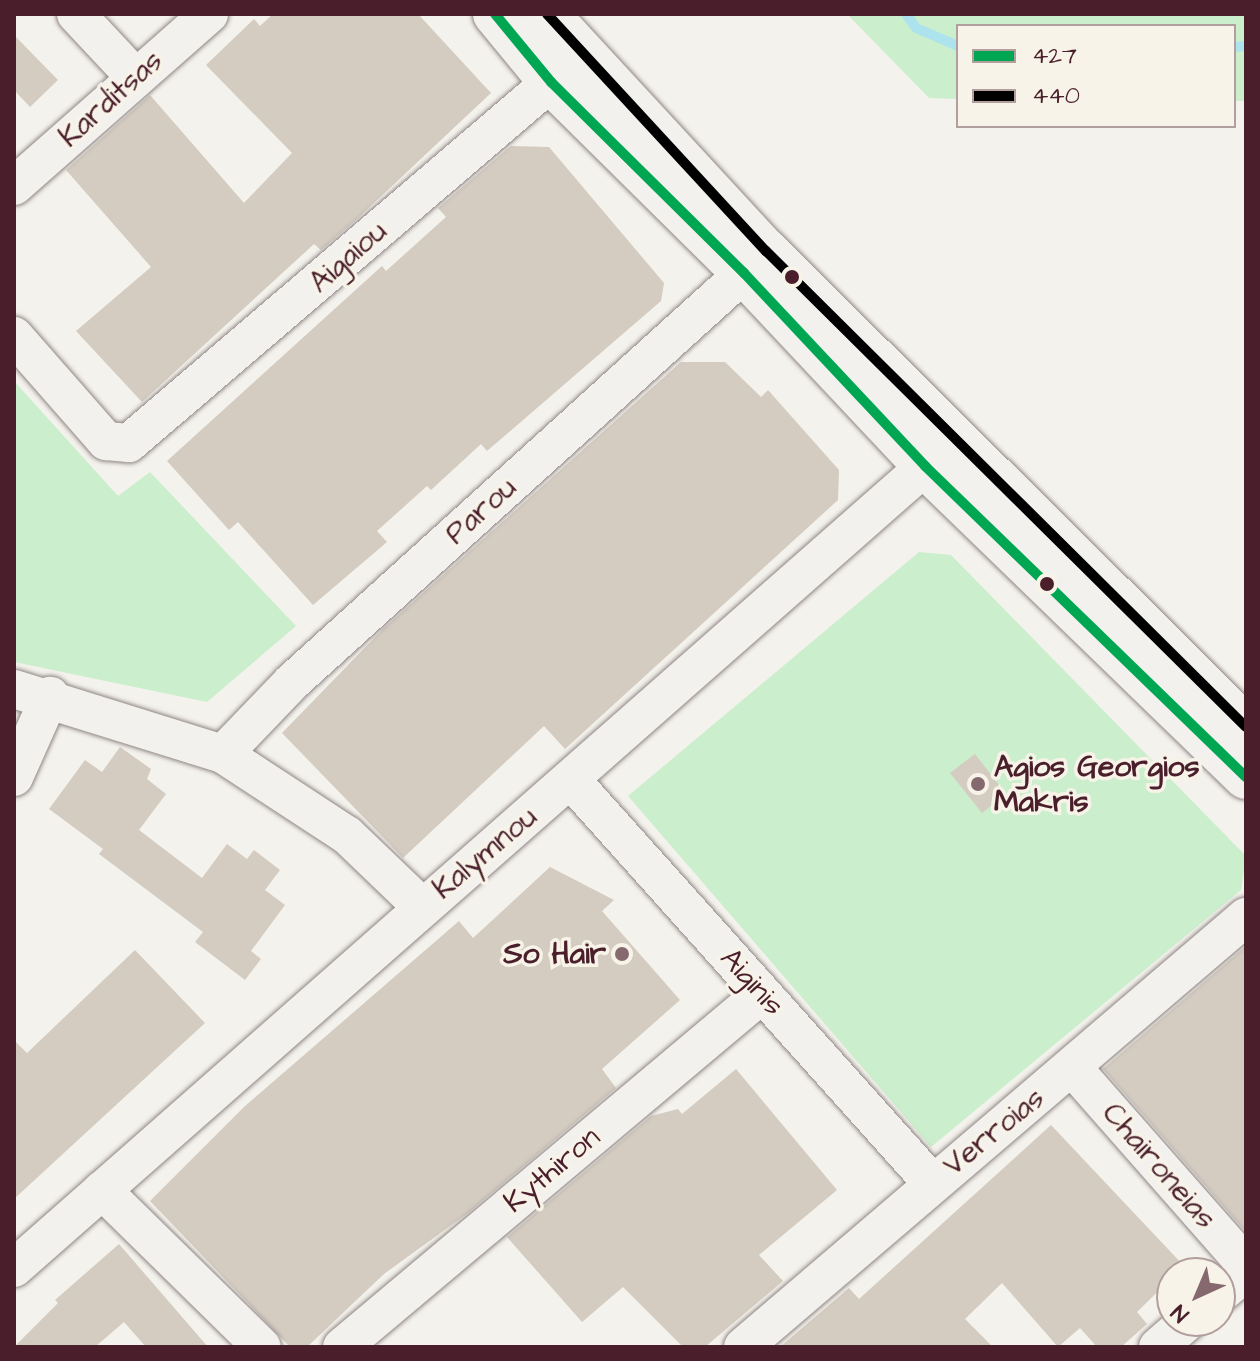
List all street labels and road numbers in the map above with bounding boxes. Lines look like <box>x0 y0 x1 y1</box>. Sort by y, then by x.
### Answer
street label: Karditsas <box>52 43 170 155</box>
street label: Aigaiou <box>302 214 394 300</box>
street label: Parou <box>438 470 524 552</box>
street label: Kalymnou <box>426 799 544 907</box>
street label: Aiginis <box>712 941 792 1023</box>
street label: Verroias <box>936 1080 1052 1184</box>
street label: Chaironeias <box>1094 1096 1224 1236</box>
street label: Kythiron <box>497 1119 607 1221</box>

